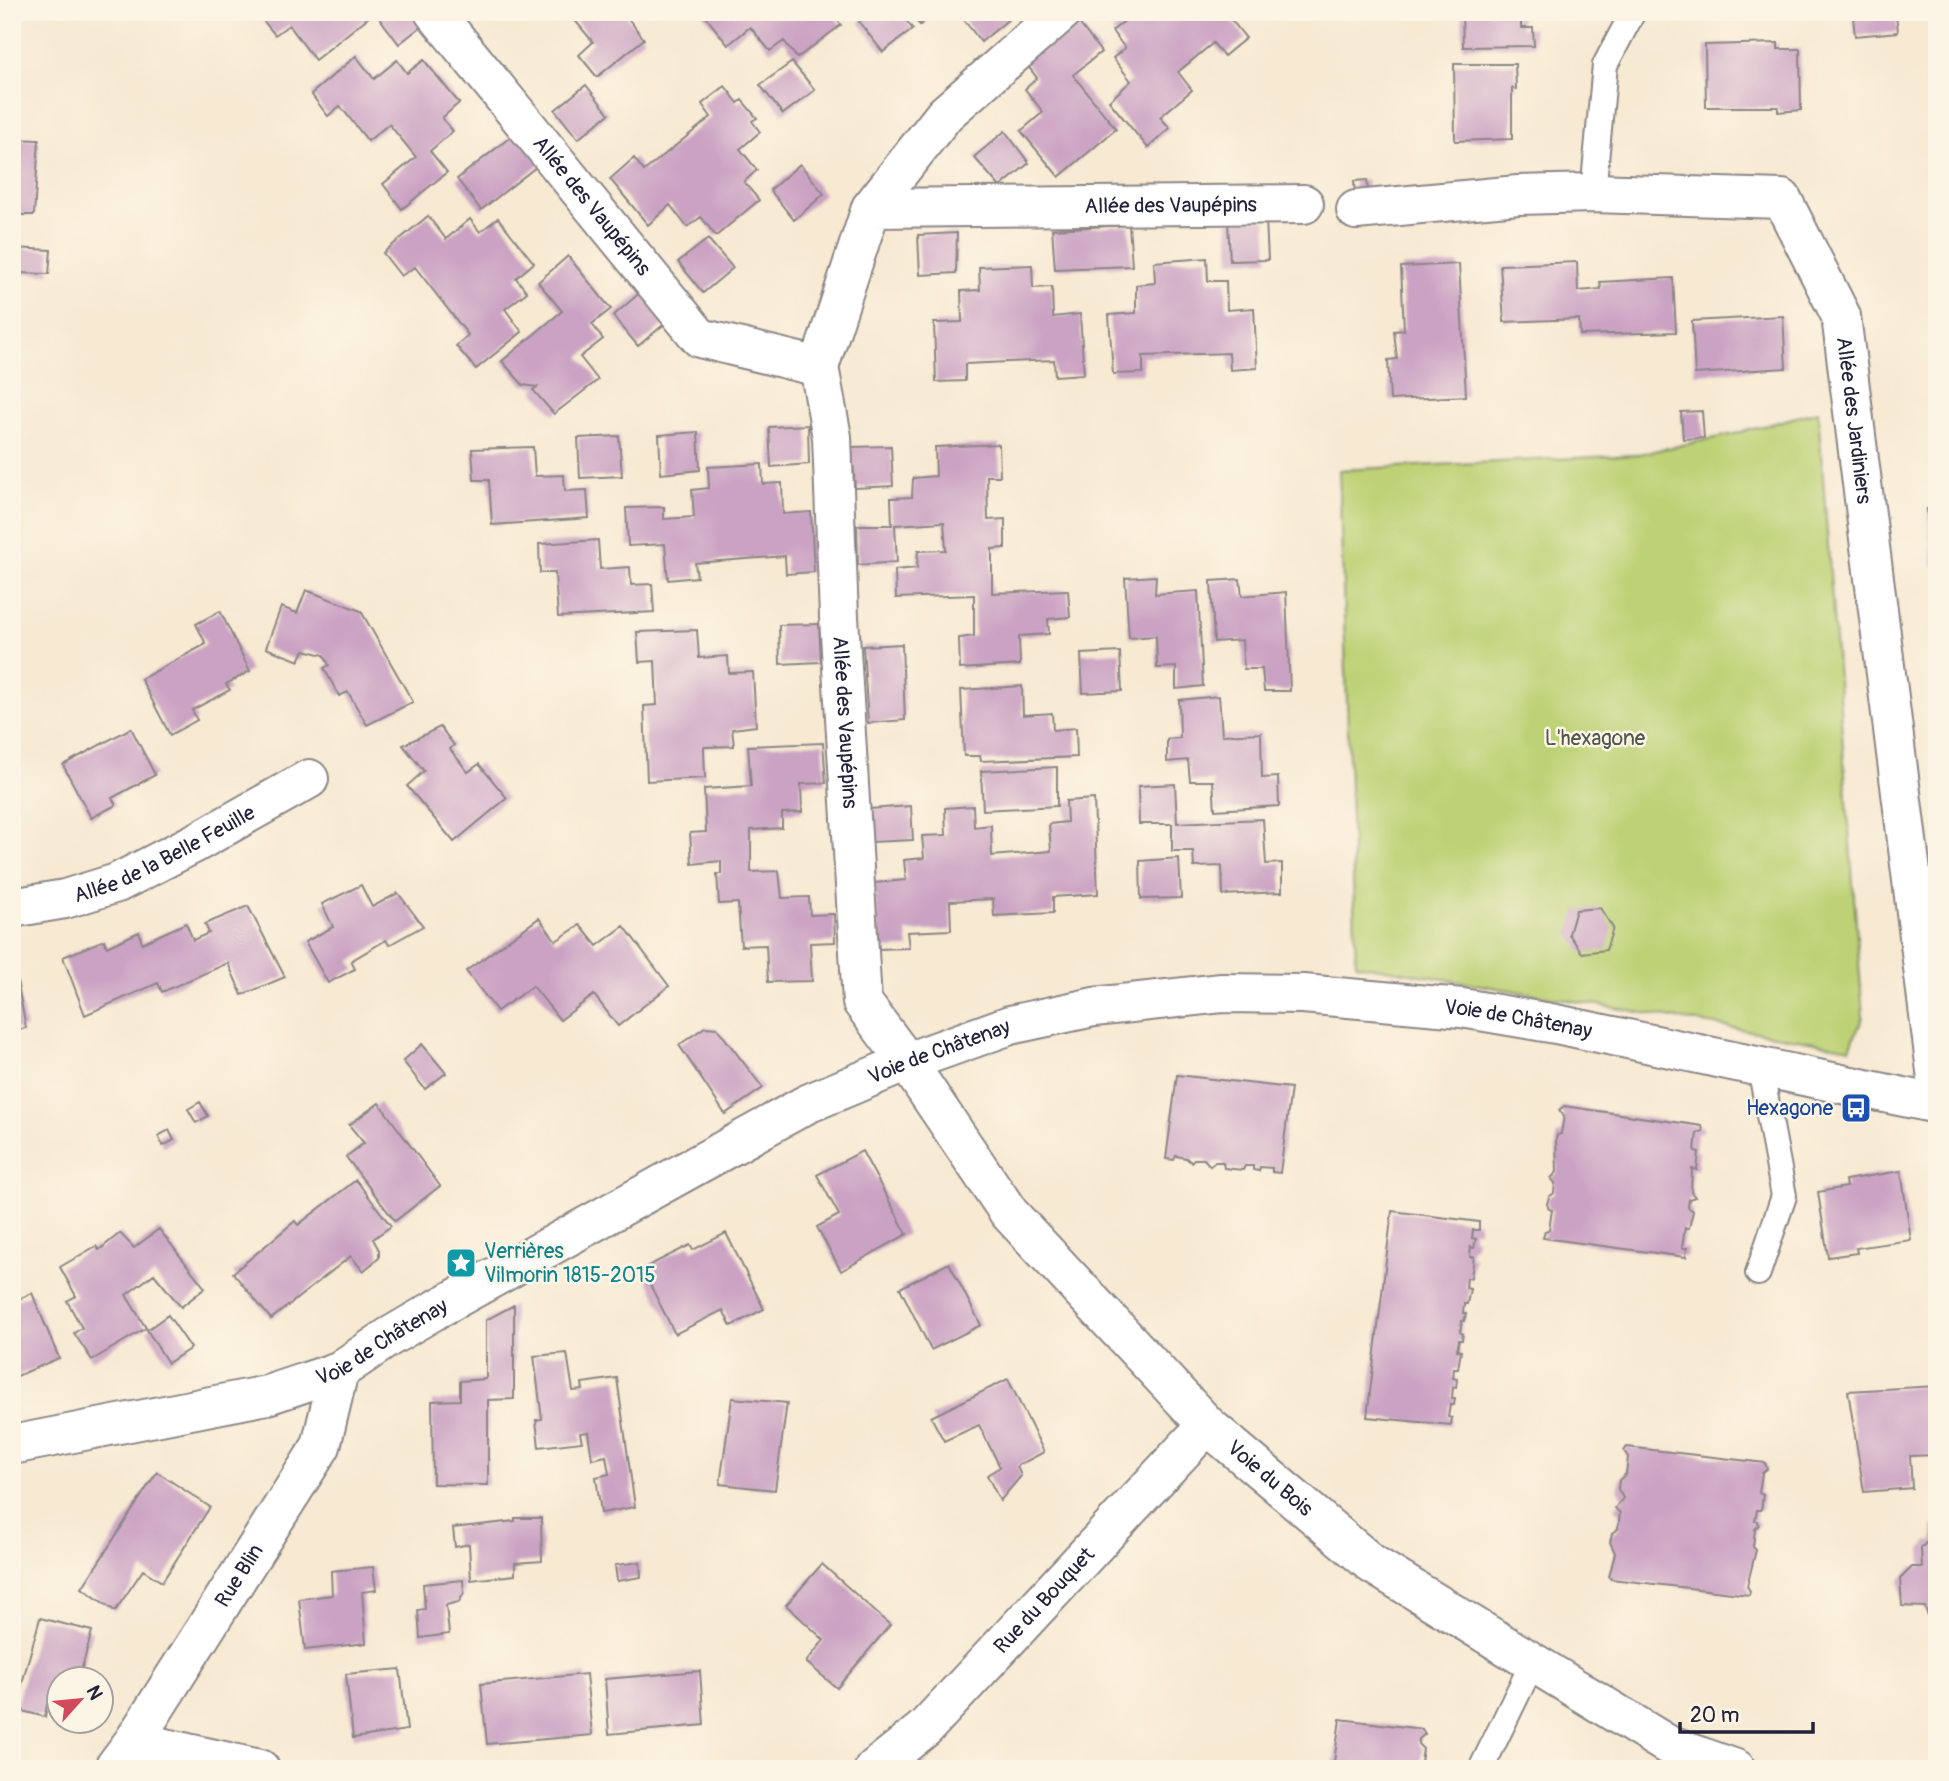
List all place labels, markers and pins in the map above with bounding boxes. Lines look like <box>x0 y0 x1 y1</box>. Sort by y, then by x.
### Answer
bus stop icon: Hexagone <box>1839 1091 1873 1125</box>
place label: Hexagone <box>1746 1095 1834 1122</box>
place label: Verrières Vilmorin 1815-2015 <box>484 1238 656 1289</box>
place icon: Verrières Vilmorin 1815-2015 <box>444 1246 478 1280</box>

